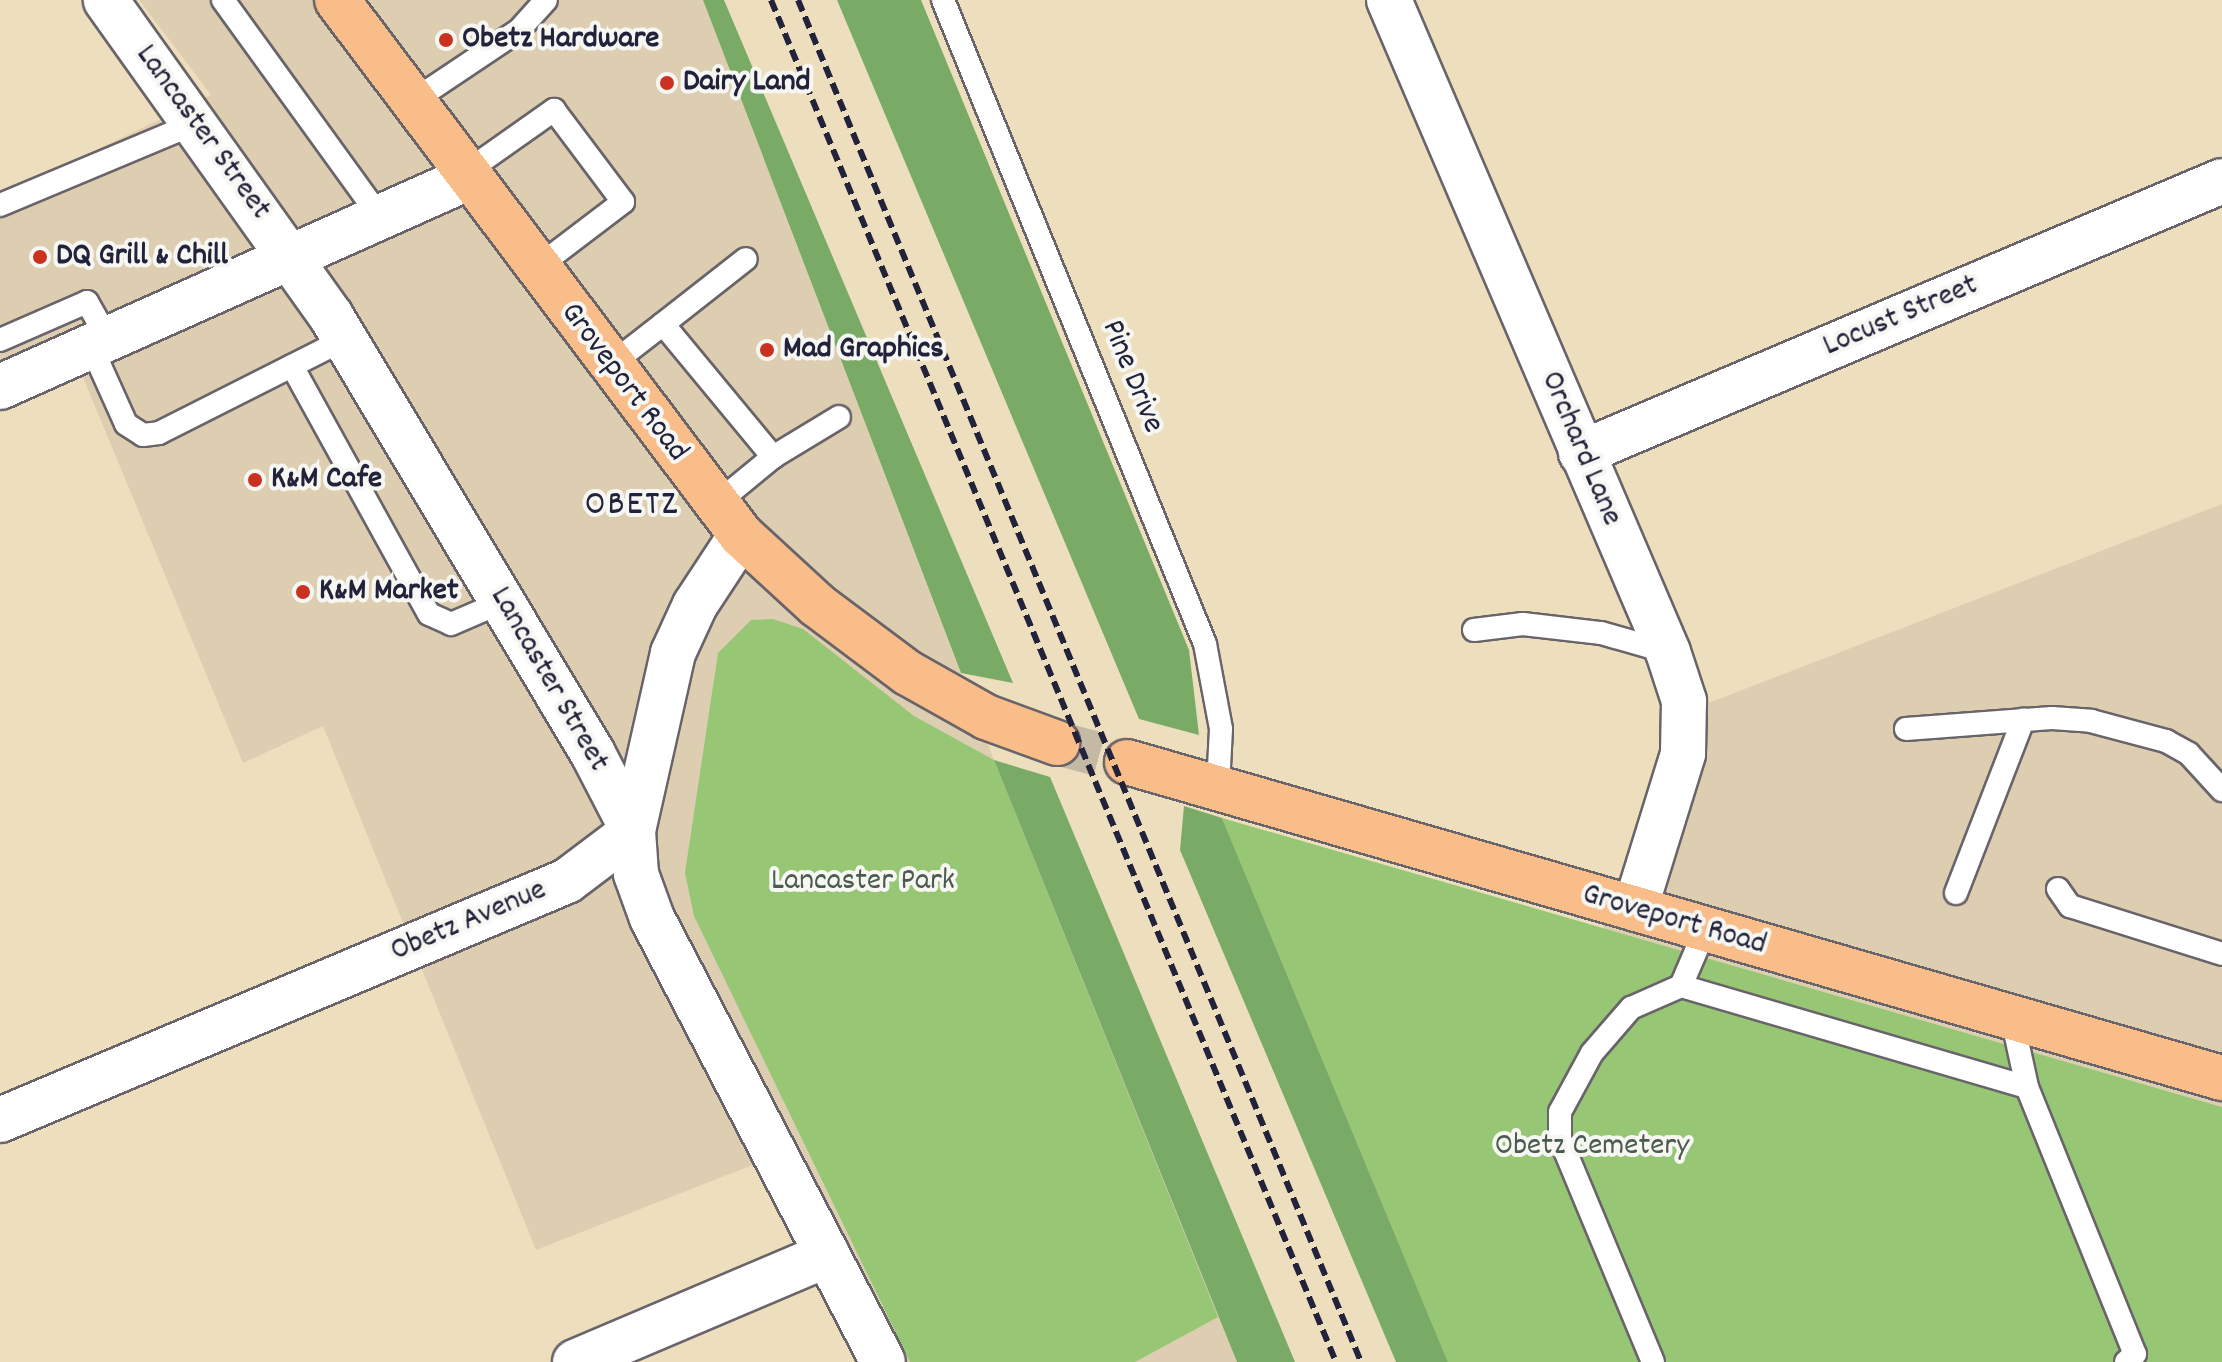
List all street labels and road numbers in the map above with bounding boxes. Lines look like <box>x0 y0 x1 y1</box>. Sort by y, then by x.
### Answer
street label: Lancaster Street <box>126 38 278 228</box>
street label: Locust Street <box>1818 267 1984 367</box>
street label: Groveport Road <box>551 296 695 470</box>
street label: Pine Drive <box>1091 315 1171 439</box>
street label: Orchard Lane <box>1530 366 1630 532</box>
street label: Lancaster Street <box>480 581 616 779</box>
street label: Obetz Avenue <box>385 872 553 972</box>
street label: Groveport Road <box>1578 876 1770 966</box>

